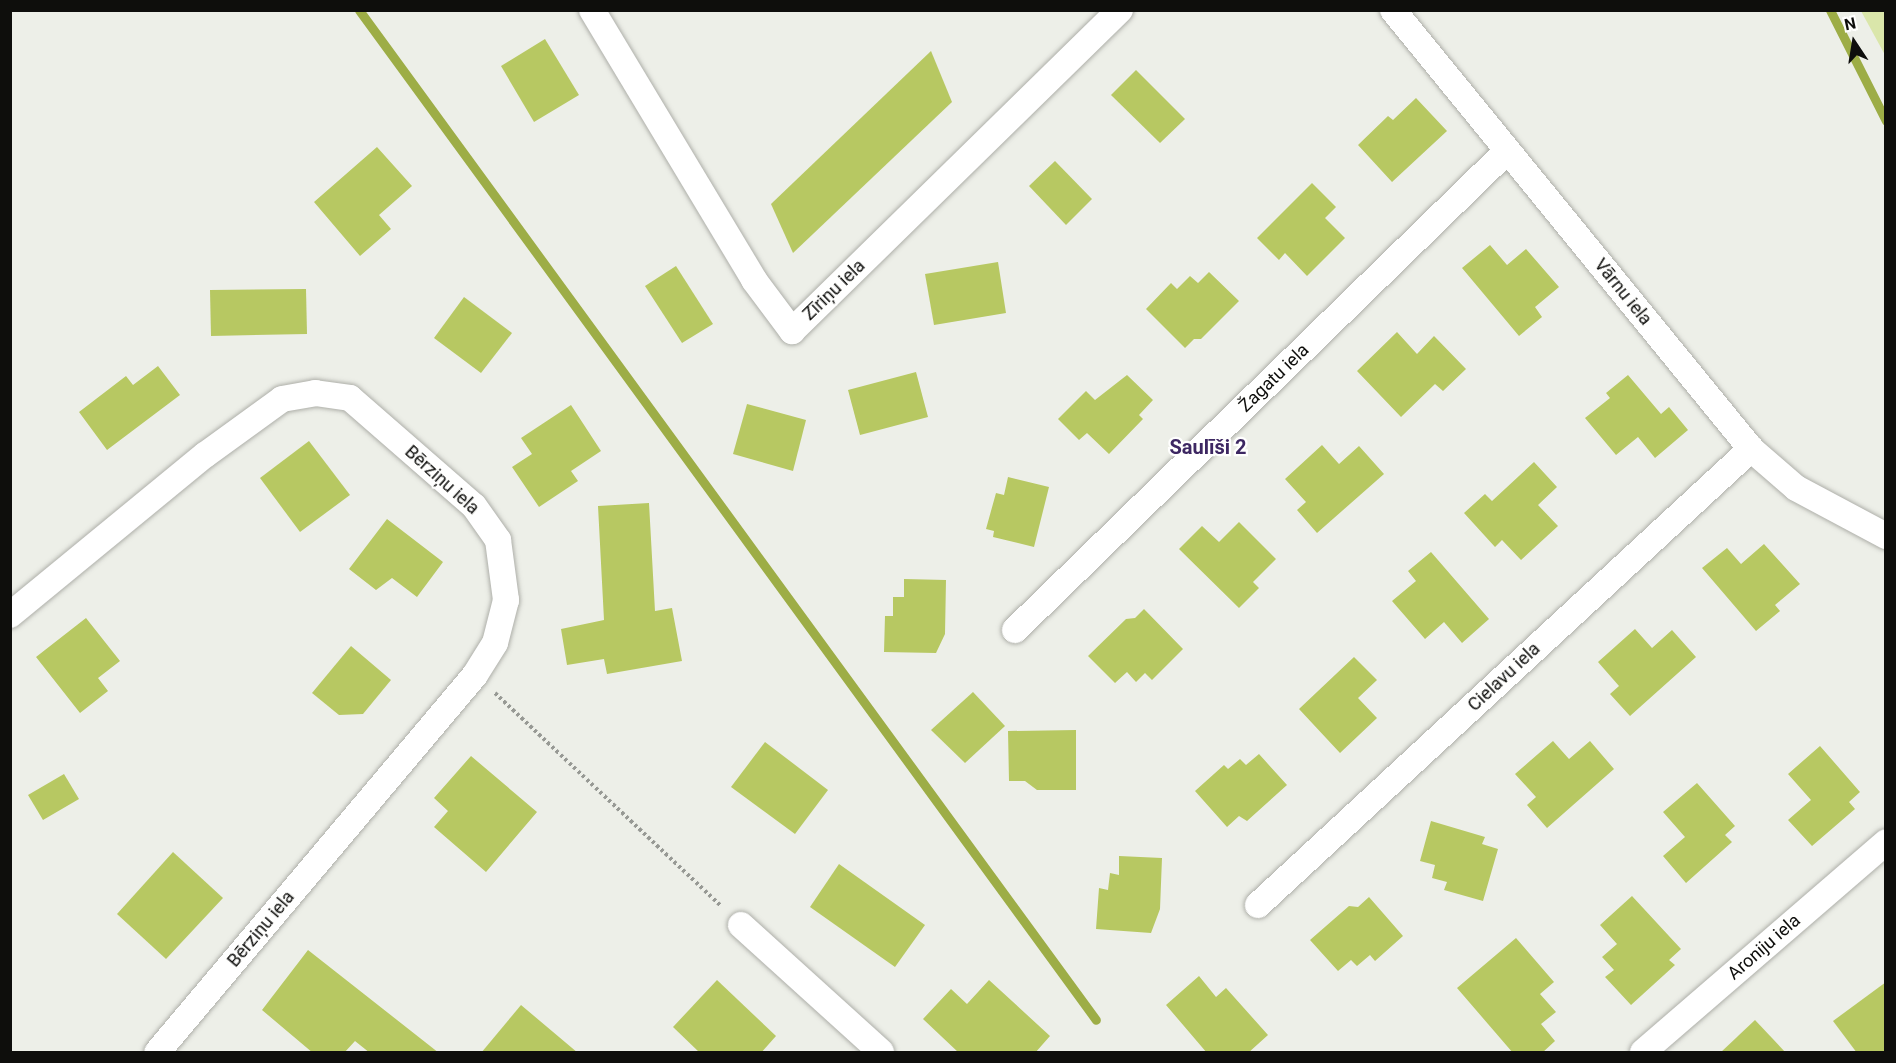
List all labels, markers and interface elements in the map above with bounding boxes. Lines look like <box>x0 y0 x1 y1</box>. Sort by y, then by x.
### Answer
north arrow <box>1824 12 1884 72</box>
text: N <box>1843 13 1858 34</box>
street label: Vārnu iela <box>1590 254 1656 330</box>
street label: Zīriņu iela <box>798 255 870 325</box>
street label: Žagatu iela <box>1235 339 1313 417</box>
district label: Saulīši 2 <box>1170 435 1246 459</box>
street label: Bērziņu iela <box>400 441 484 519</box>
street label: Cielavu iela <box>1463 638 1545 716</box>
street label: Bērziņu iela <box>223 887 299 971</box>
street label: Aroniju iela <box>1723 910 1805 984</box>

